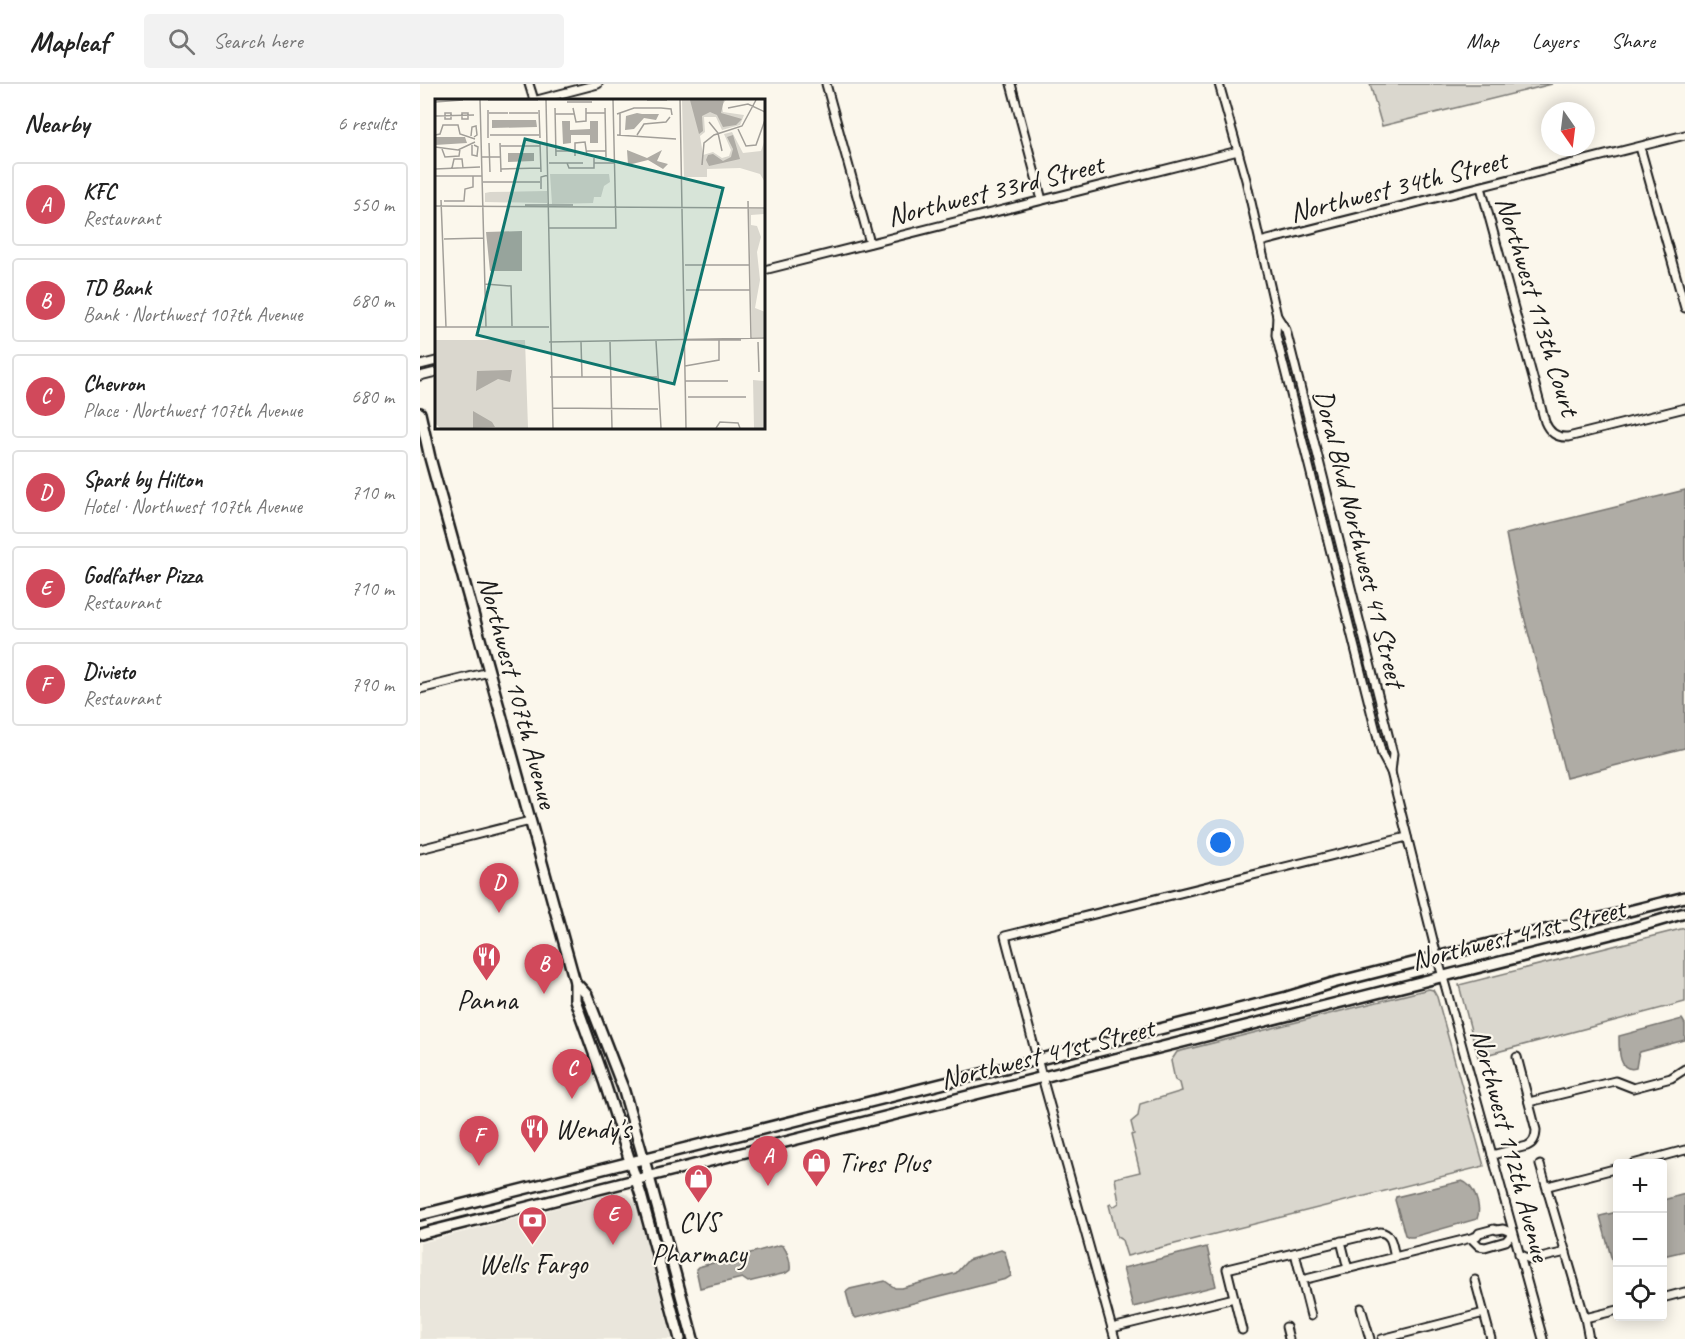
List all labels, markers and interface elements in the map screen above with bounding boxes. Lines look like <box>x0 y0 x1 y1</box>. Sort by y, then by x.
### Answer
search box <box>144 14 564 68</box>
text: Mapleaf <box>30 24 108 59</box>
icon: search <box>165 25 198 58</box>
text: Search here <box>213 27 303 55</box>
text: Map <box>1466 28 1499 54</box>
text: Layers <box>1532 28 1578 54</box>
text: Share <box>1611 28 1655 54</box>
inset map <box>435 99 765 429</box>
north arrow <box>1541 102 1595 156</box>
text: Nearby <box>24 107 89 140</box>
text: 6 results <box>337 111 396 136</box>
street label: Northwest 34th Street <box>1286 141 1513 230</box>
street label: Northwest 33rd Street <box>883 146 1109 234</box>
text: KFC <box>83 178 116 206</box>
text: A <box>40 192 51 217</box>
text: 550 m <box>351 192 394 217</box>
street label: Northwest 113th Court <box>1488 192 1589 422</box>
text: Restaurant <box>83 206 160 231</box>
text: TD Bank <box>83 274 151 302</box>
text: B <box>40 288 51 313</box>
text: 680 m <box>351 288 394 313</box>
text: Bank · Northwest 107th Avenue <box>83 302 303 327</box>
text: Chevron <box>83 370 145 398</box>
text: C <box>41 384 50 409</box>
text: 680 m <box>351 384 394 409</box>
street label: Doral Blvd Northwest 41 Street <box>1306 386 1415 694</box>
text: Place · Northwest 107th Avenue <box>83 398 302 423</box>
text: Spark by Hilton <box>83 466 203 494</box>
text: D <box>40 480 51 505</box>
text: 710 m <box>351 480 394 505</box>
text: Hotel · Northwest 107th Avenue <box>83 494 302 519</box>
text: Godfather Pizza <box>83 562 202 590</box>
street label: Northwest 107th Avenue <box>470 572 566 814</box>
text: E <box>40 576 51 601</box>
text: 710 m <box>351 576 394 601</box>
text: Restaurant <box>83 590 160 615</box>
text: Divieto <box>83 658 135 686</box>
text: F <box>41 672 50 697</box>
text: 790 m <box>351 672 394 697</box>
text: Restaurant <box>83 686 160 711</box>
your location <box>1206 828 1235 857</box>
pin: D <box>480 864 518 913</box>
street label: Northwest 41st Street <box>1407 890 1631 977</box>
restaurant icon: Panna <box>471 940 503 982</box>
pin: B <box>524 944 564 994</box>
place label: Panna <box>457 982 519 1017</box>
street label: Northwest 41st Street <box>936 1009 1160 1096</box>
street label: Northwest 112th Avenue <box>1463 1025 1559 1267</box>
pin: C <box>552 1050 592 1099</box>
place label: Wendy's <box>555 1111 633 1146</box>
restaurant icon: Wendy's <box>518 1112 550 1154</box>
pin: F <box>460 1116 498 1166</box>
pin: A <box>748 1136 788 1186</box>
place label: Tires Plus <box>838 1145 932 1180</box>
shop icon: Tires Plus <box>801 1146 833 1188</box>
map controls <box>1613 1159 1667 1321</box>
button: + <box>1613 1159 1667 1213</box>
shop icon: CVS Pharmacy <box>683 1162 715 1204</box>
pin: E <box>594 1196 632 1245</box>
bank icon: Wells Fargo <box>517 1204 549 1246</box>
place label: CVS Pharmacy <box>652 1204 749 1271</box>
button: − <box>1613 1213 1667 1267</box>
place label: Wells Fargo <box>479 1246 590 1281</box>
button: locate <box>1613 1267 1667 1321</box>

